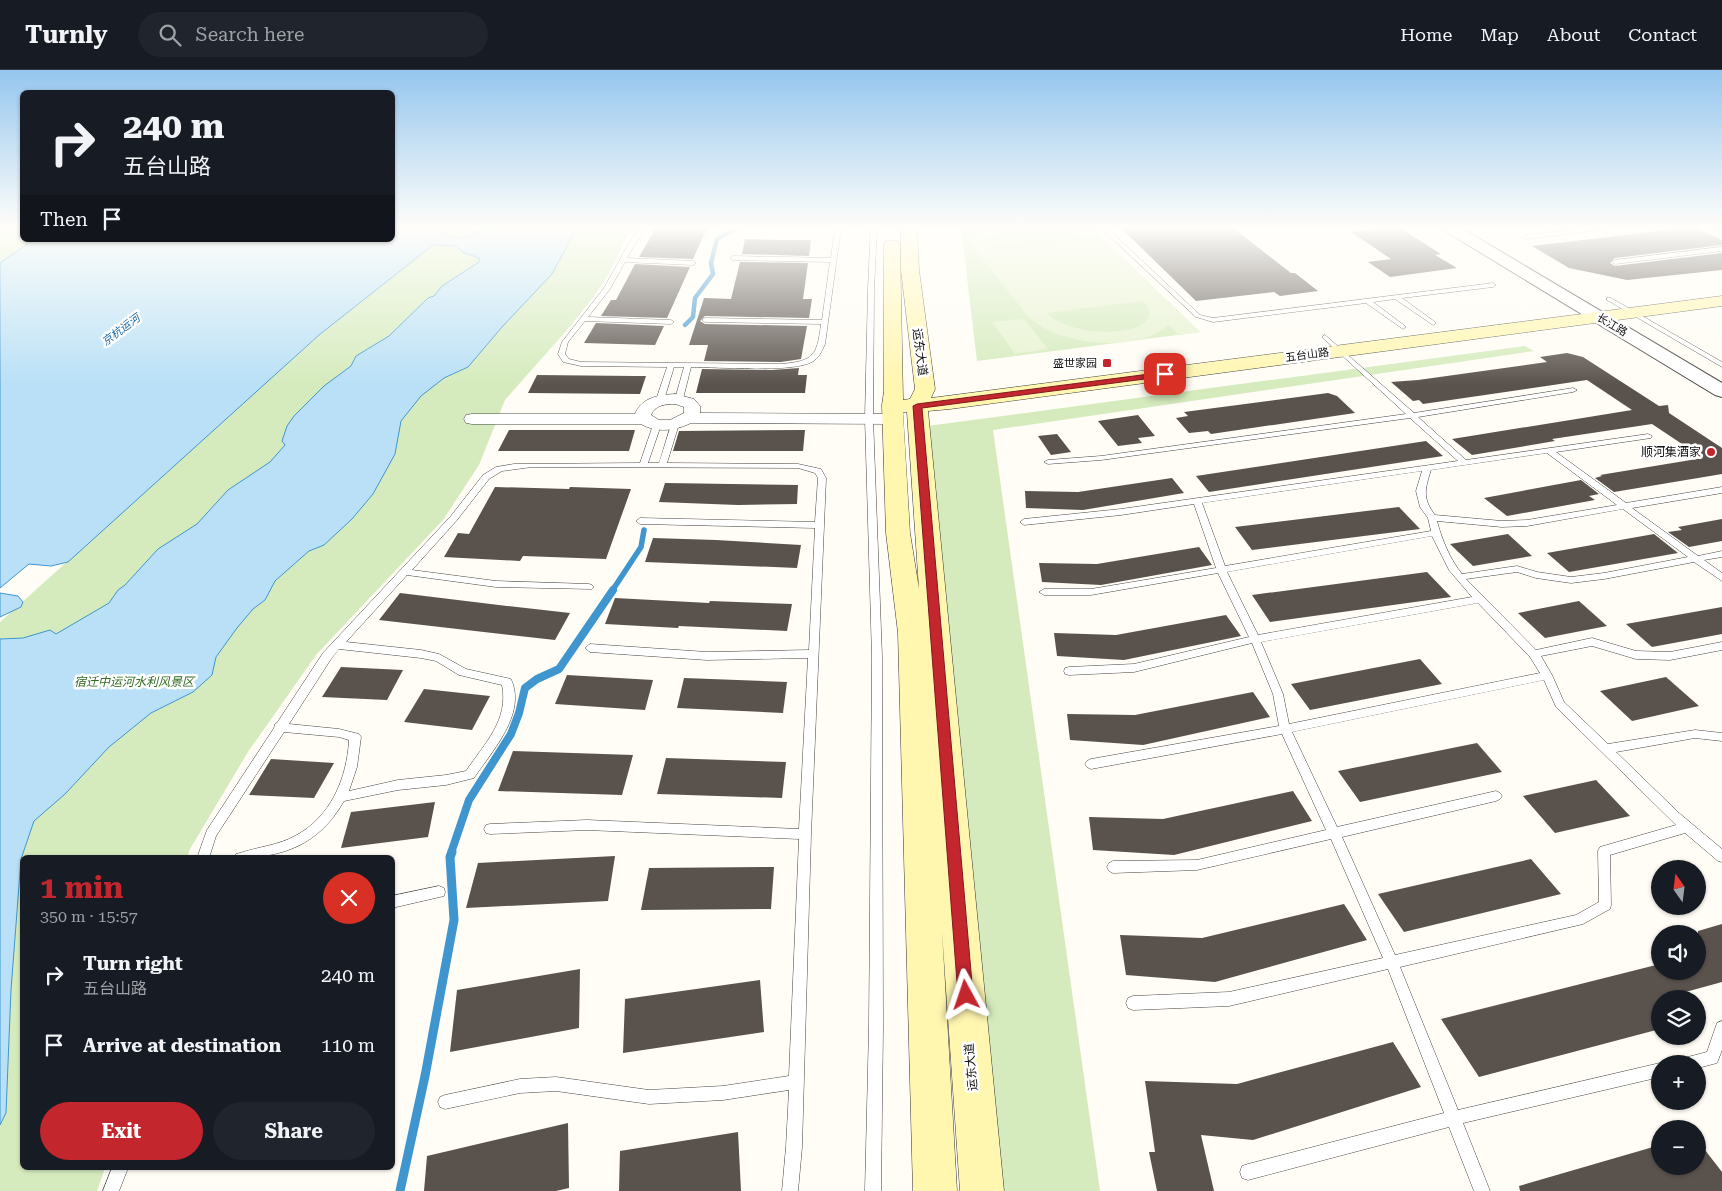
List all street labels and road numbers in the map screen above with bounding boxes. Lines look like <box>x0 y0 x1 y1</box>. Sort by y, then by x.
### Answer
street label: 长江路 <box>1595 311 1629 339</box>
street label: 运东大道 <box>910 327 930 377</box>
street label: 五台山路 <box>1284 346 1330 364</box>
street label: 运东大道 <box>962 1042 980 1092</box>

